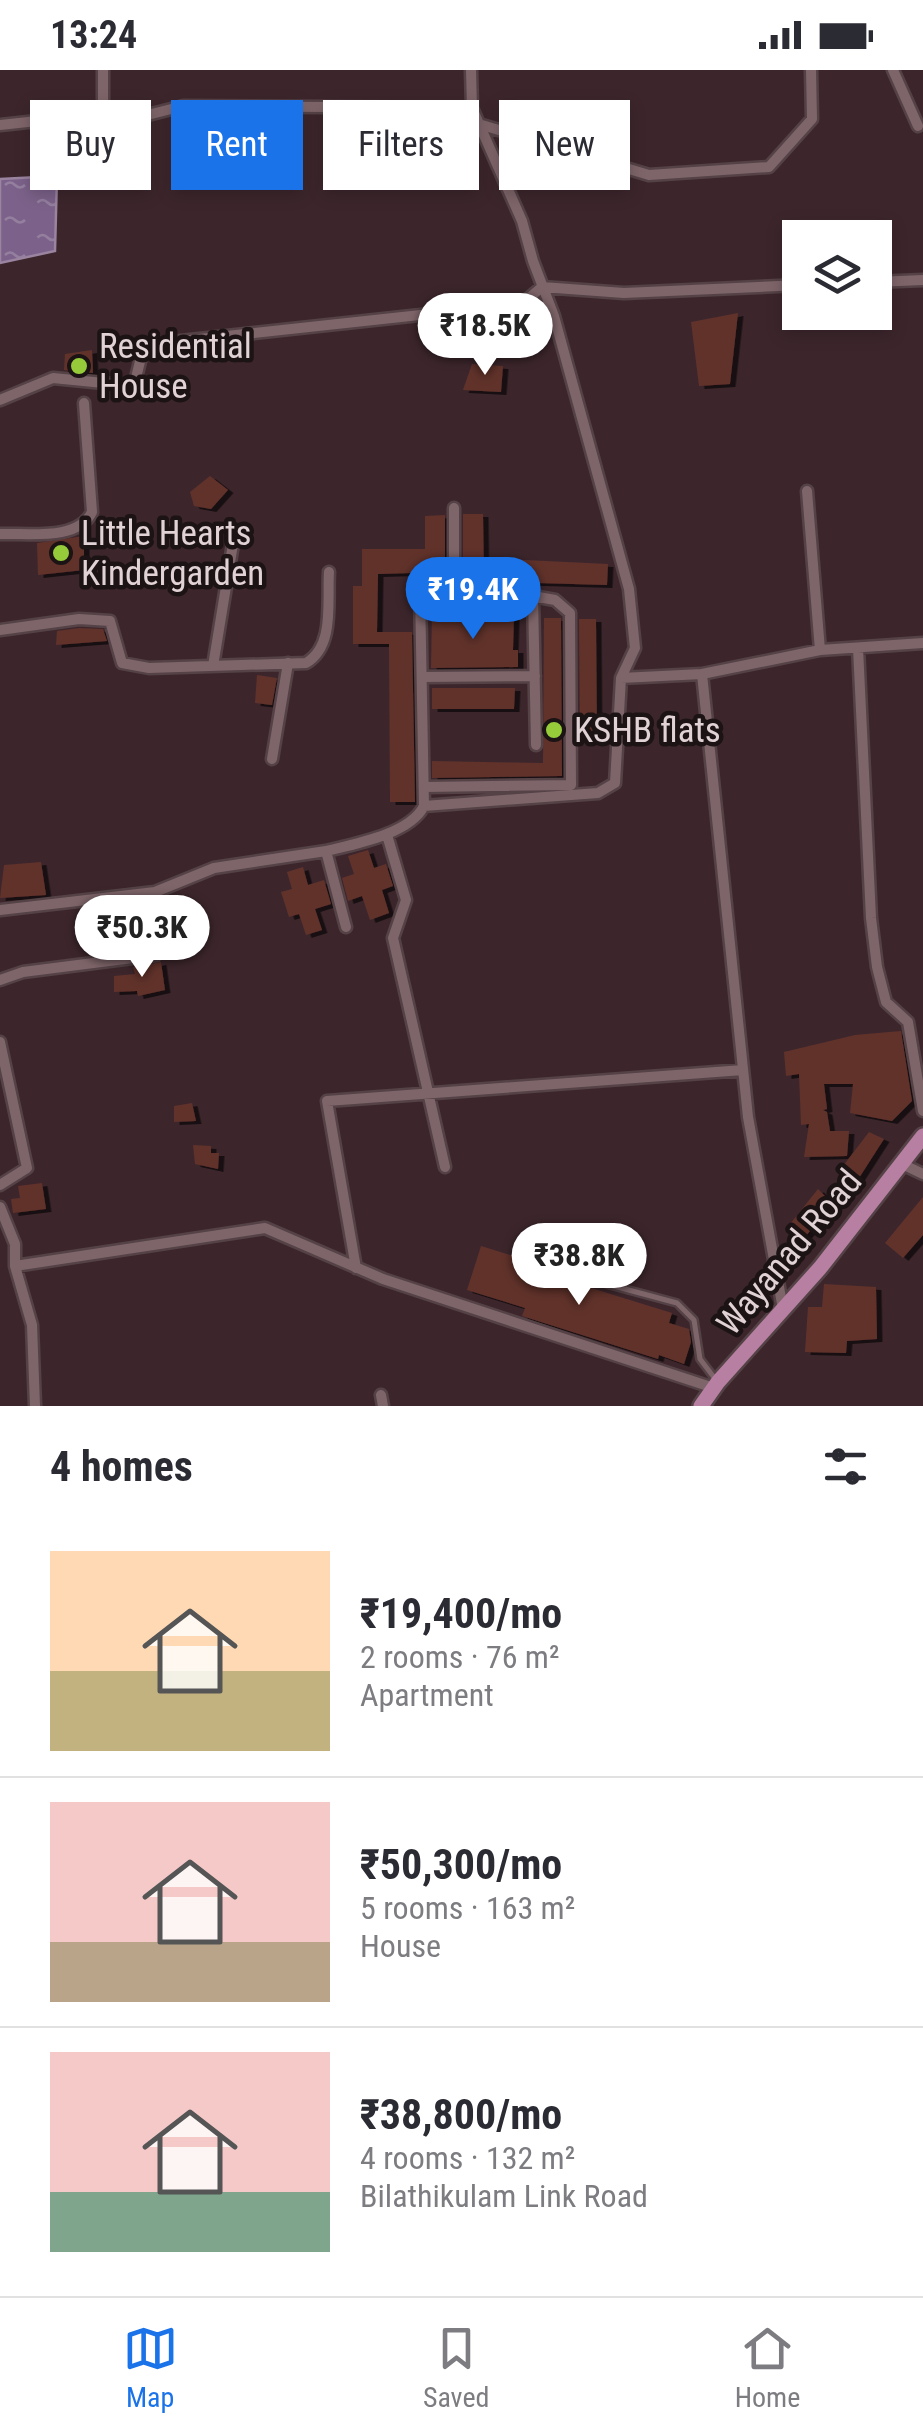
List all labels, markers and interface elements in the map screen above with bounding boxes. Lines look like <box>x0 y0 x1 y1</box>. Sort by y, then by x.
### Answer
text: 13:24 <box>50 13 137 57</box>
chip: Buy <box>30 100 151 190</box>
chip: Rent <box>171 100 303 190</box>
chip: Filters <box>323 100 479 190</box>
chip: New <box>499 100 630 190</box>
map controls <box>782 220 892 330</box>
button: layers <box>782 220 892 330</box>
pin: ₹18.5K <box>404 293 566 378</box>
text: ₹18.5K <box>440 306 530 344</box>
place label: Residential House <box>99 326 252 407</box>
marker: Residential House <box>68 355 90 377</box>
place label: Little Hearts Kindergarden <box>81 513 264 594</box>
marker: Little Hearts Kindergarden <box>50 542 72 564</box>
pin: ₹19.4K <box>392 557 554 642</box>
text: ₹19.4K <box>428 570 518 608</box>
place label: KSHB flats <box>574 710 721 751</box>
marker: KSHB flats <box>543 719 565 741</box>
pin: ₹50.3K <box>61 895 223 980</box>
text: ₹50.3K <box>97 908 187 946</box>
street label: Wayanad Road <box>708 1161 870 1343</box>
pin: ₹38.8K <box>498 1223 660 1308</box>
text: ₹38.8K <box>534 1236 624 1274</box>
icon: filters <box>818 1439 873 1494</box>
text: 4 homes <box>50 1442 193 1491</box>
text: ₹19,400/mo <box>360 1589 562 1638</box>
icon: home <box>130 1591 250 1711</box>
text: 2 rooms · 76 m² <box>360 1638 559 1676</box>
text: Apartment <box>360 1676 494 1714</box>
text: ₹50,300/mo <box>360 1840 562 1889</box>
icon: home <box>130 1842 250 1962</box>
text: 5 rooms · 163 m² <box>360 1889 575 1927</box>
text: House <box>360 1927 441 1965</box>
text: ₹38,800/mo <box>360 2090 562 2139</box>
icon: home <box>130 2092 250 2212</box>
text: 4 rooms · 132 m² <box>360 2139 575 2177</box>
text: Bilathikulam Link Road <box>360 2177 648 2215</box>
tab: Map <box>123 2321 178 2414</box>
tab: Saved <box>423 2321 489 2414</box>
tab: Home <box>735 2321 800 2414</box>

